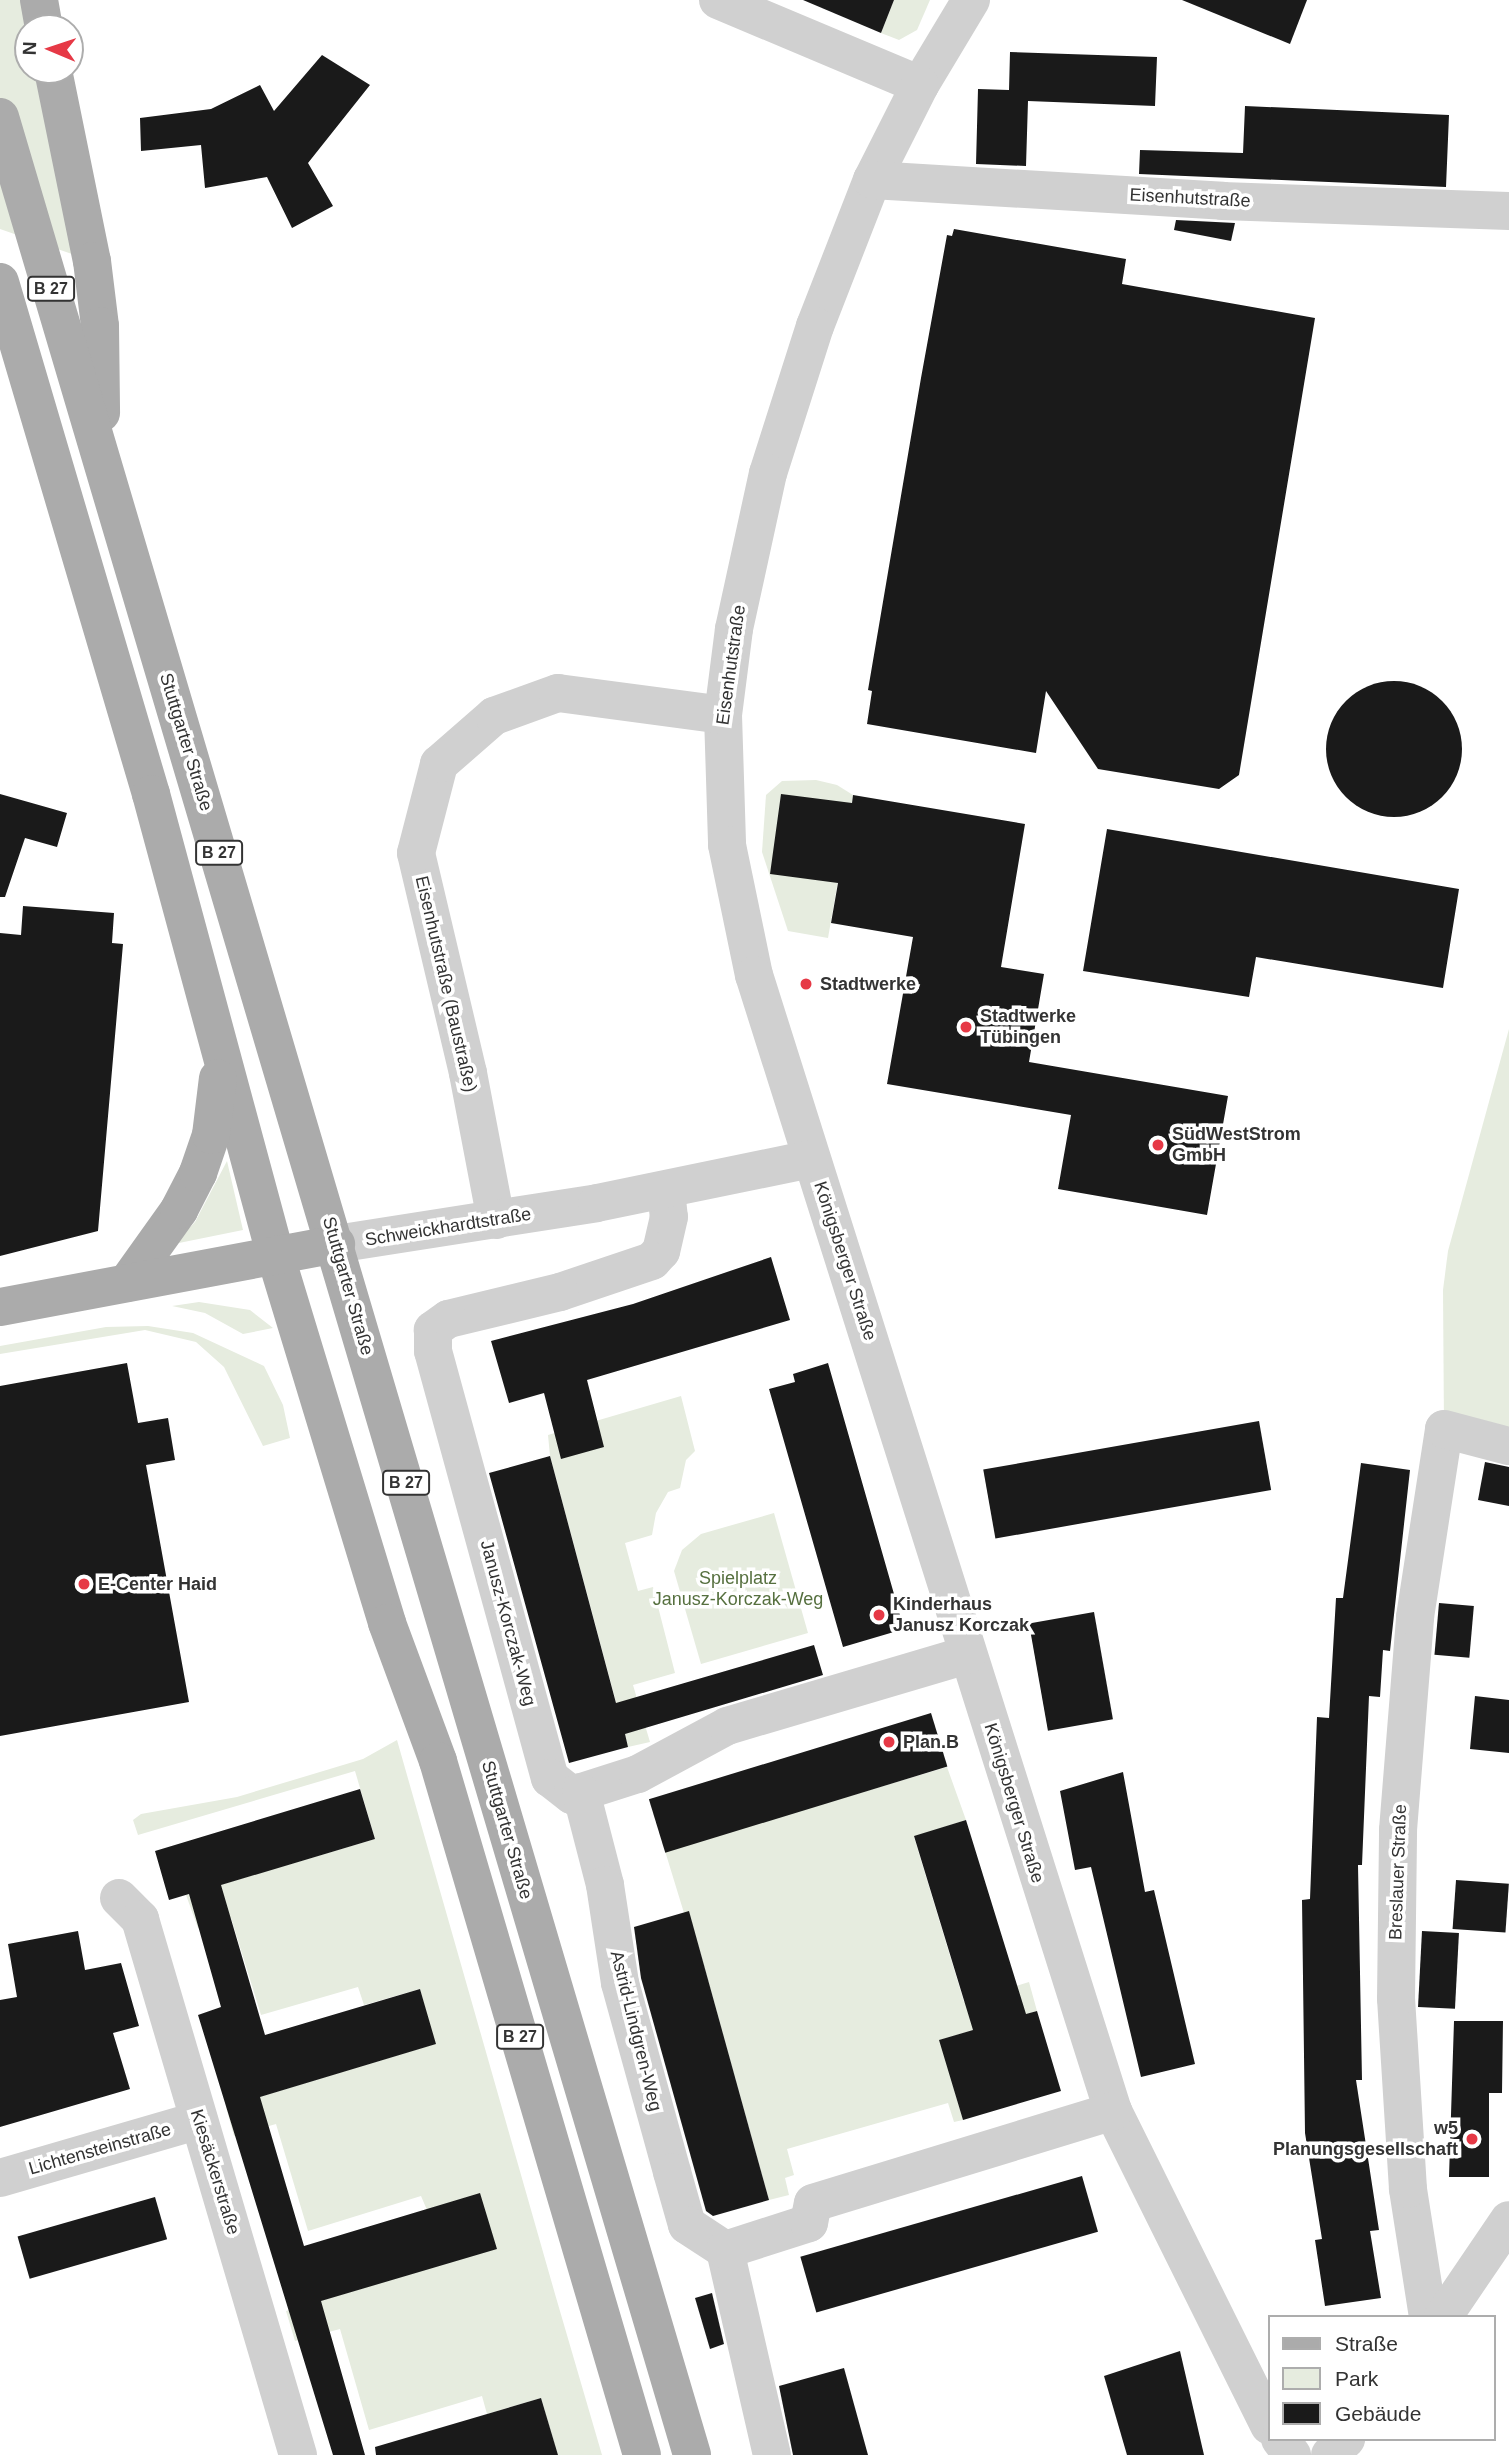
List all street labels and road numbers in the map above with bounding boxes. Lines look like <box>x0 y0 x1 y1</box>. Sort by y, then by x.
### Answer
street label: Eisenhutstraße <box>1129 184 1251 212</box>
road number: B 27 <box>26 276 76 302</box>
street label: Eisenhutstraße <box>712 604 750 726</box>
street label: Stuttgarter Straße <box>155 670 217 814</box>
road number: B 27 <box>194 840 244 866</box>
street label: Eisenhutstraße (Baustraße) <box>411 874 481 1094</box>
street label: Königsberger Straße <box>809 1179 881 1343</box>
street label: Schweickhardtstraße <box>363 1203 533 1251</box>
street label: Stuttgarter Straße <box>318 1214 378 1358</box>
road number: B 27 <box>382 1470 430 1496</box>
street label: Janusz-Korczak-Weg <box>475 1538 541 1708</box>
street label: Königsberger Straße <box>979 1720 1049 1886</box>
street label: Stuttgarter Straße <box>477 1758 537 1902</box>
street label: Breslauer Straße <box>1385 1804 1411 1940</box>
street label: Astrid-Lindgren-Weg <box>606 1948 666 2114</box>
road number: B 27 <box>496 2024 544 2050</box>
street label: Kiesäckerstraße <box>186 2107 244 2237</box>
street label: Lichtensteinstraße <box>26 2118 174 2180</box>

